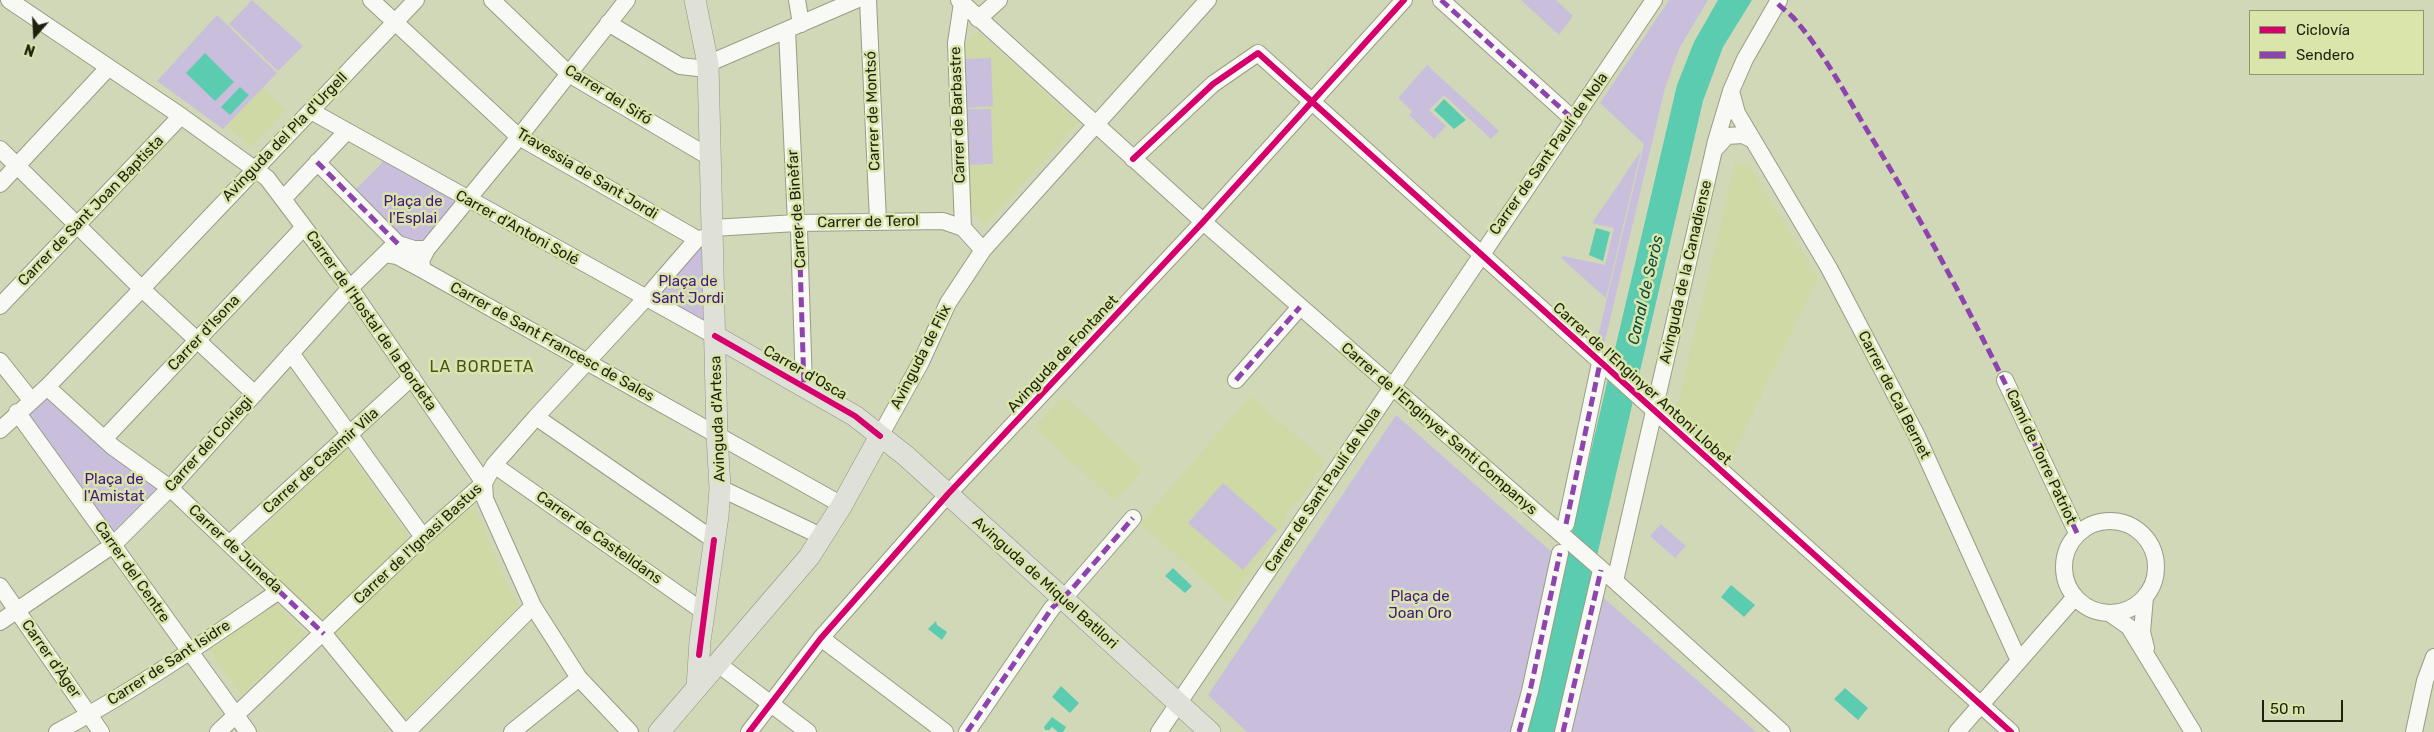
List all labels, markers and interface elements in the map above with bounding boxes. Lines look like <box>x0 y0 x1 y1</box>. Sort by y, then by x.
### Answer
north arrow <box>10 10 60 60</box>
legend <box>2249 10 2424 75</box>
text: Ciclovía <box>2296 21 2350 39</box>
text: N <box>22 40 37 59</box>
street label: Carrer de Barbastre <box>947 46 969 184</box>
text: Sendero <box>2296 46 2354 64</box>
street label: Carrer de Montsó <box>862 51 884 171</box>
street label: Carrer del Sifó <box>561 61 655 129</box>
street label: Avinguda del Pla d'Urgell <box>219 69 351 205</box>
street label: Carrer de Sant Paulí de Nola <box>1486 69 1612 239</box>
street label: Travessia de Sant Jordi <box>513 125 661 223</box>
street label: Carrer de Sant Joan Baptista <box>14 132 168 290</box>
street label: Carrer de Binèfar <box>784 149 810 269</box>
street label: Avinguda de la Canadiense <box>1656 178 1716 366</box>
street label: Carrer d'Antoni Solé <box>452 187 582 269</box>
park label: Plaça de l'Esplai <box>383 193 443 228</box>
street label: Carrer de Terol <box>817 212 919 232</box>
street label: Carrer de l'Hostal de la Bordeta <box>302 227 440 415</box>
water label: Canal de Seròs <box>1624 233 1668 347</box>
park label: Plaça de Sant Jordi <box>652 273 724 308</box>
street label: Carrer de Sant Francesc de Sales <box>447 278 657 406</box>
street label: Carrer d'Isona <box>164 291 244 375</box>
street label: Avinguda de Fontanet <box>1004 292 1122 416</box>
street label: Carrer de l'Enginyer Antoni Llobet <box>1549 299 1735 469</box>
street label: Avinguda de Flix <box>887 302 955 412</box>
street label: Carrer de Cal Bernet <box>1854 328 1934 462</box>
street label: Carrer de l'Enginyer Santi Companys <box>1337 339 1541 519</box>
street label: Carrer d'Osca <box>760 342 850 404</box>
street label: Avinguda d'Artesa <box>707 355 729 483</box>
district label: LA BORDETA <box>428 357 536 377</box>
street label: Camí de Torre Patriot <box>2002 387 2080 527</box>
street label: Carrer del Col·legi <box>161 392 257 496</box>
street label: Carrer de Casimir Vila <box>259 404 383 518</box>
street label: Carrer de Sant Paulí de Nola <box>1261 404 1385 576</box>
park label: Plaça de l'Amistat <box>84 471 144 506</box>
street label: Carrer de l'Ignasi Bastus <box>350 480 486 608</box>
street label: Carrer de Castelldans <box>533 488 665 588</box>
street label: Carrer de Juneda <box>184 501 286 597</box>
street label: Avinguda de Miquel Batllori <box>969 513 1121 653</box>
street label: Carrer del Centre <box>90 518 174 626</box>
park label: Plaça de Joan Oro <box>1388 588 1452 623</box>
street label: Carrer d'Àger <box>17 616 85 702</box>
street label: Carrer de Sant Isidre <box>104 617 234 709</box>
scale bar <box>2264 690 2345 722</box>
text: 50 m <box>2270 700 2305 718</box>

